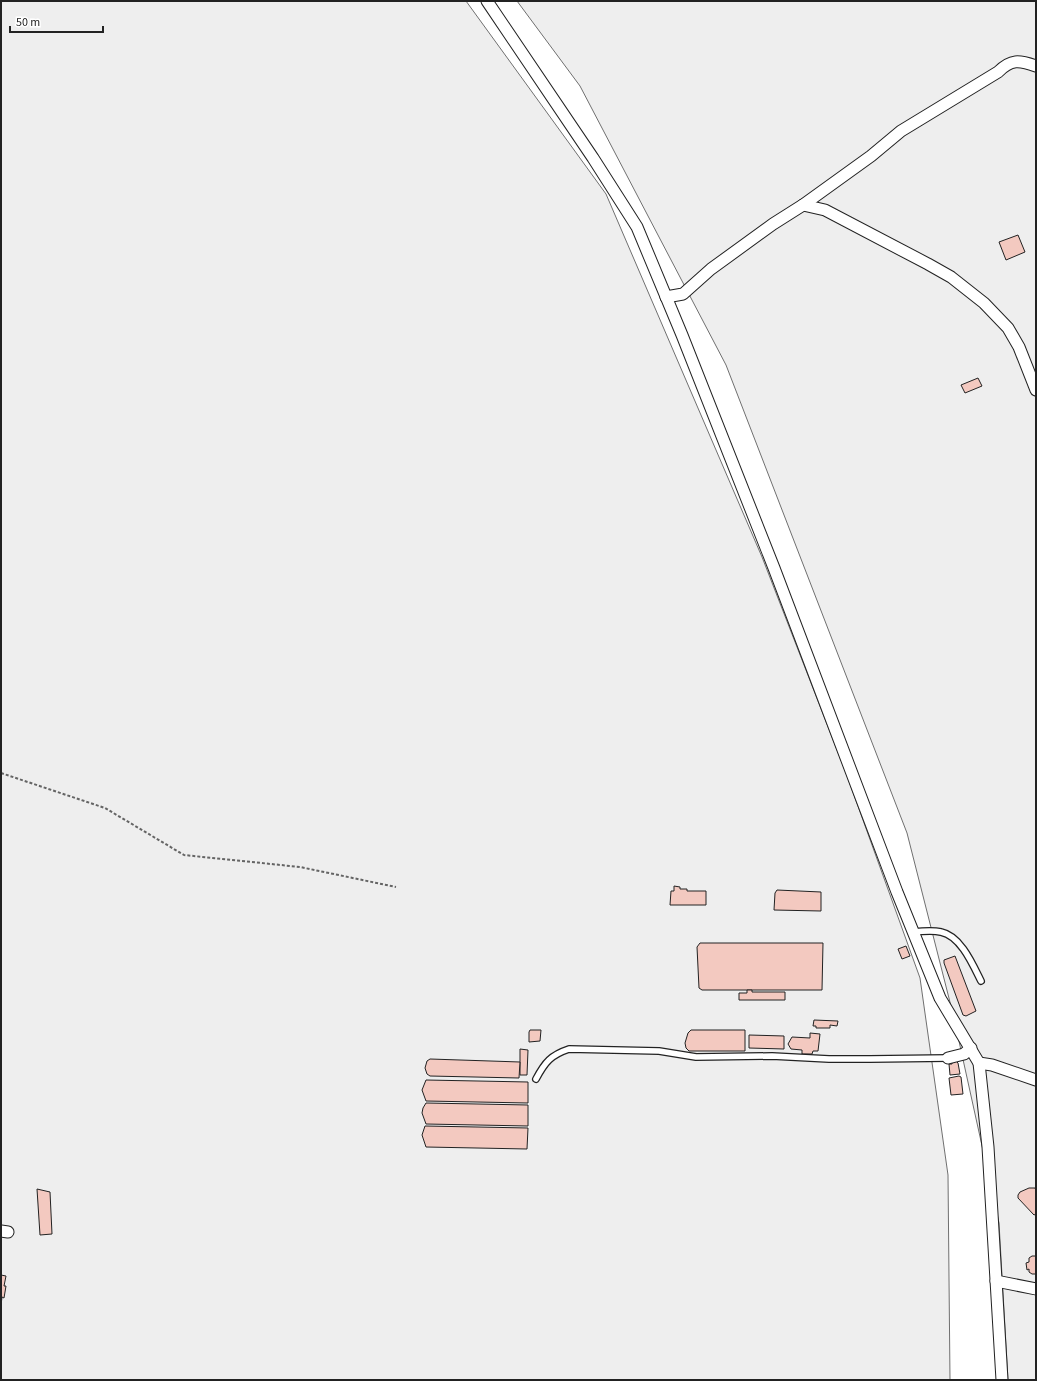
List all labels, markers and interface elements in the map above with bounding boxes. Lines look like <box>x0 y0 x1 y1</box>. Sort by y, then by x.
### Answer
scale bar <box>10 8 103 34</box>
text: 50 m <box>16 14 40 31</box>

